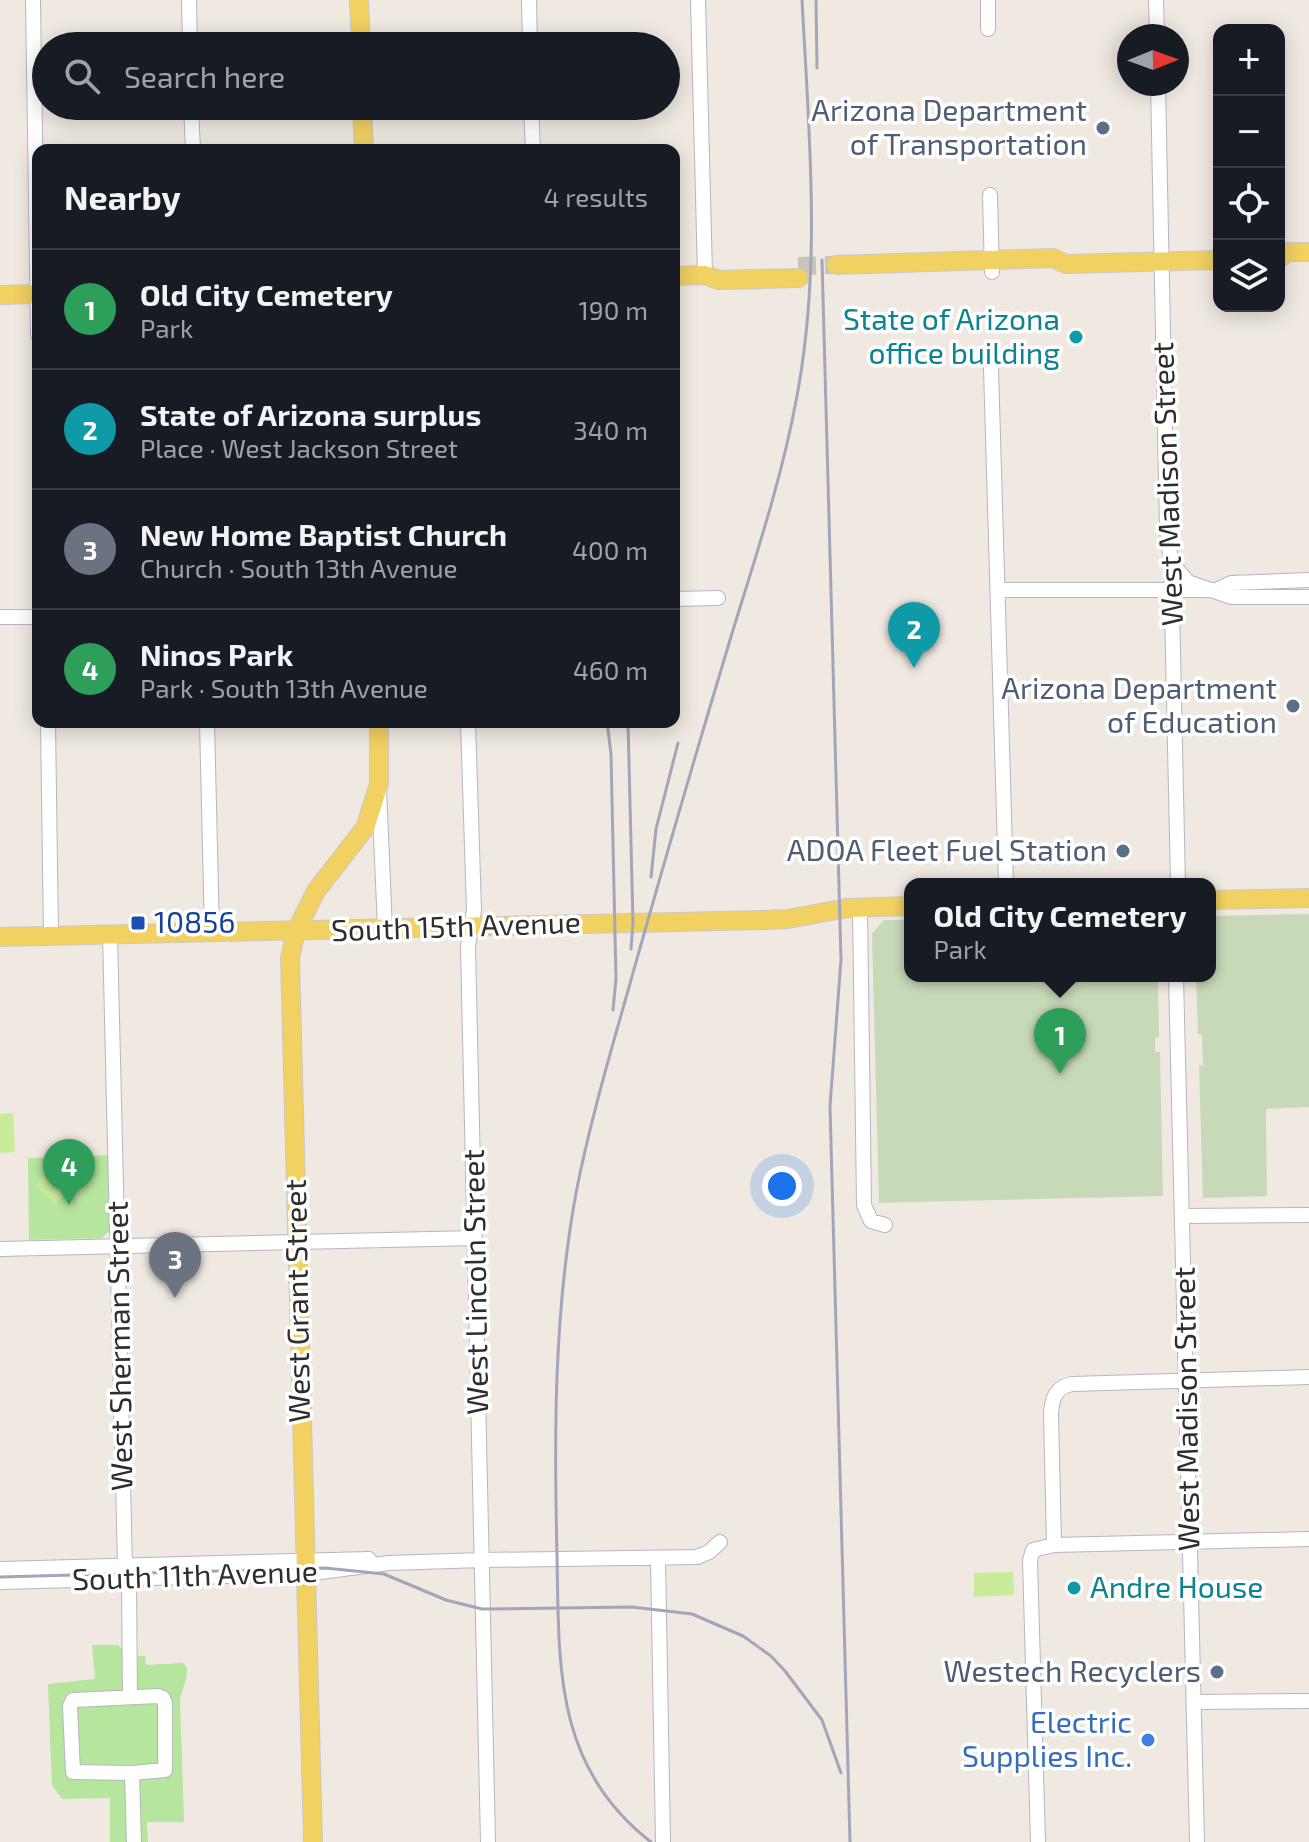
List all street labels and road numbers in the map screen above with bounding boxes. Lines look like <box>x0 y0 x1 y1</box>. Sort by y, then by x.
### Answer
street label: West Madison Street <box>1143 341 1189 627</box>
street label: South 15th Avenue <box>330 903 581 947</box>
street label: West Lincoln Street <box>454 1149 494 1415</box>
street label: West Grant Street <box>276 1179 316 1423</box>
street label: West Sherman Street <box>97 1201 139 1491</box>
street label: West Madison Street <box>1165 1266 1205 1552</box>
street label: South 11th Avenue <box>71 1552 318 1596</box>

